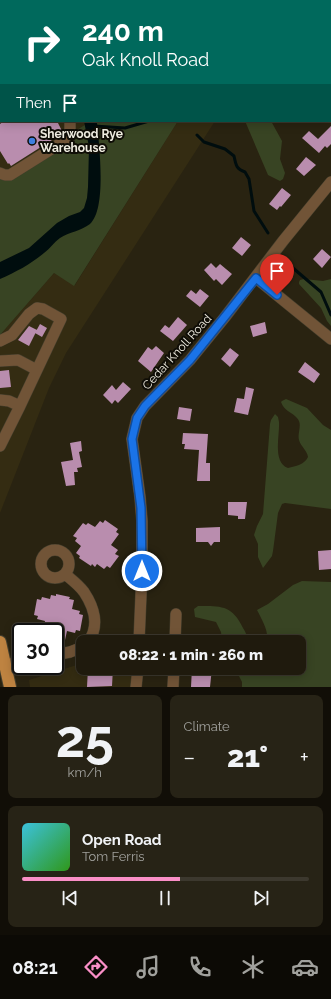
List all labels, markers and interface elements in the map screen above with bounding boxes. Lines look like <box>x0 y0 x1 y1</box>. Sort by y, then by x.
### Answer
text: 240 m <box>82 15 164 48</box>
icon: right <box>16 16 68 68</box>
text: Oak Knoll Road <box>82 49 209 70</box>
icon: arrive <box>59 92 81 114</box>
text: Then <box>16 94 51 112</box>
place label: Sherwood Rye Warehouse <box>40 127 123 155</box>
marker: Sherwood Rye Warehouse <box>27 136 37 146</box>
pin <box>260 254 294 295</box>
icon: arrive <box>266 260 288 282</box>
street label: Cedar Knoll Road <box>140 312 214 392</box>
position arrow <box>121 550 163 592</box>
speed limit sign: 30 <box>12 623 64 675</box>
text: 08:22 · 1 min · 260 m <box>119 646 263 664</box>
text: 25 <box>56 708 114 769</box>
text: Climate <box>184 719 230 734</box>
text: 21° <box>227 739 268 774</box>
text: − <box>184 744 195 770</box>
text: + <box>300 744 309 770</box>
text: km/h <box>68 765 102 780</box>
text: Open Road <box>82 831 162 849</box>
text: Tom Ferris <box>82 849 145 864</box>
icon: previous <box>59 887 81 909</box>
icon: pause <box>154 887 176 909</box>
icon: next <box>250 887 272 909</box>
icon: directions <box>82 953 110 981</box>
icon: music <box>134 953 162 981</box>
icon: phone <box>186 953 214 981</box>
icon: climate <box>239 953 267 981</box>
icon: car <box>291 953 319 981</box>
text: 08:21 <box>12 957 58 978</box>

